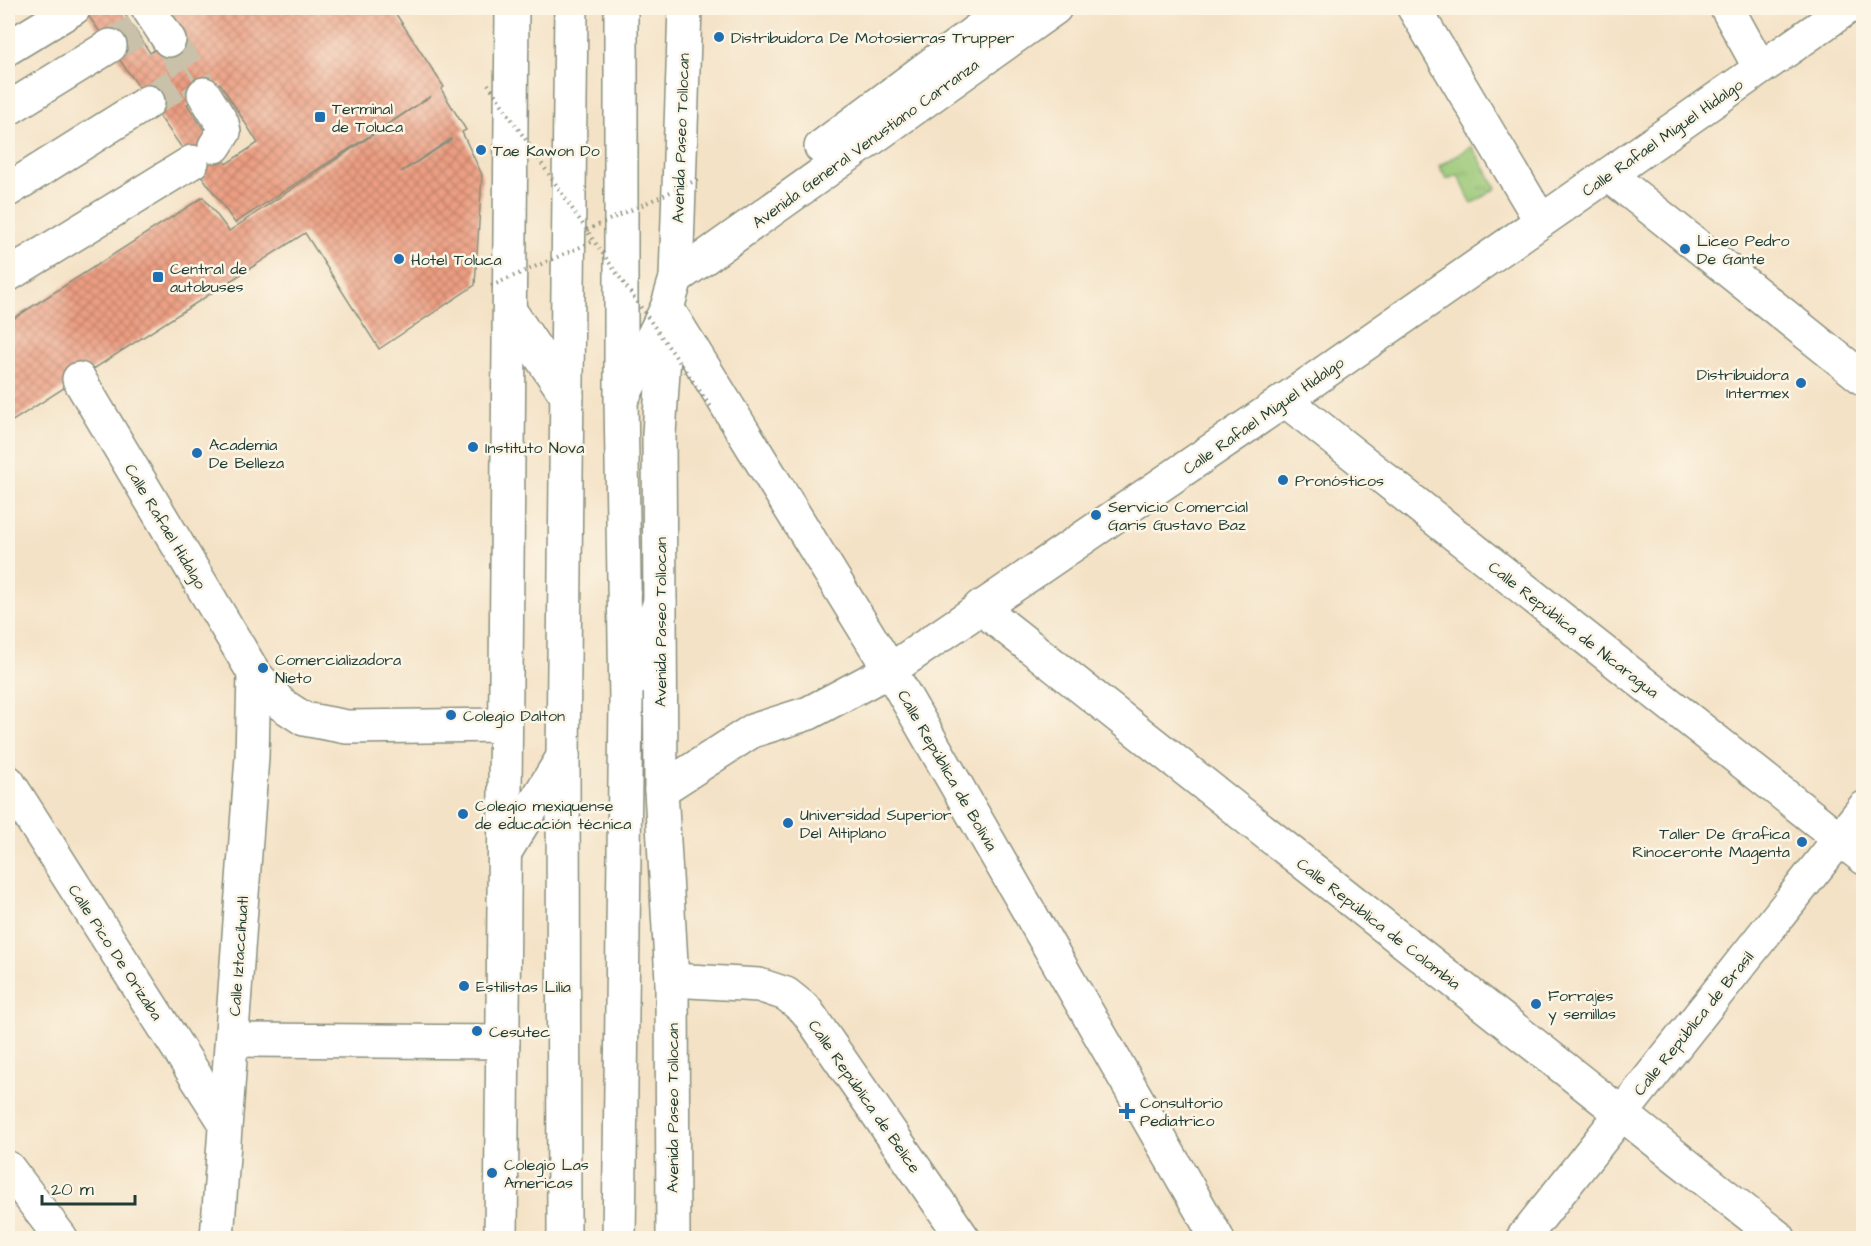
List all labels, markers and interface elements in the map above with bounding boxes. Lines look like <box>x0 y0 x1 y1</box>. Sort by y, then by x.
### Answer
place label: Distribuidora De Motosierras Trupper <box>731 27 1015 49</box>
marker: Distribuidora De Motosierras Trupper <box>712 30 726 44</box>
street label: Avenida Paseo Tollocan <box>667 53 695 223</box>
street label: Avenida General Venustiano Carranza <box>748 54 983 234</box>
street label: Calle Rafael Miguel Hidalgo <box>1578 74 1748 203</box>
place label: Terminal de Toluca <box>332 98 403 138</box>
marker: Terminal de Toluca <box>313 110 327 124</box>
place label: Tae Kawon Do <box>493 140 600 162</box>
marker: Tae Kawon Do <box>474 143 488 157</box>
place label: Liceo Pedro De Gante <box>1697 230 1790 270</box>
marker: Liceo Pedro De Gante <box>1678 242 1692 256</box>
place label: Hotel Toluca <box>411 249 502 271</box>
marker: Hotel Toluca <box>392 252 406 266</box>
place label: Central de autobuses <box>170 258 248 298</box>
marker: Central de autobuses <box>151 270 165 284</box>
street label: Calle Rafael Miguel Hidalgo <box>1179 352 1349 481</box>
place label: Distribuidora Intermex <box>1697 364 1789 404</box>
marker: Distribuidora Intermex <box>1794 376 1808 390</box>
place label: Academia De Belleza <box>209 434 284 474</box>
place label: Instituto Nova <box>485 437 584 459</box>
marker: Instituto Nova <box>466 440 480 454</box>
marker: Academia De Belleza <box>190 446 204 460</box>
street label: Calle Rafael Hidalgo <box>118 460 211 594</box>
place label: Pronósticos <box>1295 470 1384 492</box>
marker: Pronósticos <box>1276 473 1290 487</box>
place label: Servicio Comercial Garis Gustavo Baz <box>1108 496 1248 536</box>
marker: Servicio Comercial Garis Gustavo Baz <box>1089 508 1103 522</box>
street label: Avenida Paseo Tollocan <box>650 537 672 707</box>
street label: Calle República de Nicaragua <box>1483 556 1663 704</box>
place label: Comercializadora Nieto <box>275 649 401 689</box>
marker: Comercializadora Nieto <box>256 661 270 675</box>
street label: Calle República de Bolivia <box>892 686 1002 855</box>
place label: Colegio Dalton <box>463 705 565 728</box>
marker: Colegio Dalton <box>444 708 458 722</box>
place label: Colegio mexiquense de educación técnica <box>475 795 631 835</box>
place label: Universidad Superior Del Altiplano <box>800 804 952 844</box>
marker: Colegio mexiquense de educación técnica <box>456 807 470 821</box>
marker: Universidad Superior Del Altiplano <box>781 816 795 830</box>
place label: Taller De Grafica Rinoceronte Magenta <box>1632 823 1790 864</box>
marker: Taller De Grafica Rinoceronte Magenta <box>1795 835 1809 849</box>
street label: Calle República de Colombia <box>1292 853 1465 995</box>
street label: Calle Pico De Orizaba <box>63 880 167 1025</box>
street label: Calle Iztaccíhuatl <box>224 895 254 1017</box>
street label: Calle República de Brasil <box>1629 947 1759 1100</box>
place label: Estilistas Lilia <box>476 976 571 998</box>
marker: Estilistas Lilia <box>457 979 471 993</box>
place label: Forrajes y semillas <box>1548 985 1616 1026</box>
marker: Forrajes y semillas <box>1529 997 1543 1011</box>
street label: Calle República de Belice <box>803 1016 926 1178</box>
place label: Cesutec <box>489 1021 550 1043</box>
street label: Avenida Paseo Tollocan <box>662 1023 684 1193</box>
marker: Cesutec <box>470 1024 484 1038</box>
place label: Consultorio Pediatrico <box>1140 1092 1223 1132</box>
marker: Consultorio Pediatrico <box>1118 1102 1136 1120</box>
place label: Colegio Las Americas <box>504 1154 589 1194</box>
marker: Colegio Las Americas <box>485 1166 499 1180</box>
scale bar <box>42 1168 135 1206</box>
text: 20 m <box>51 1177 94 1202</box>

